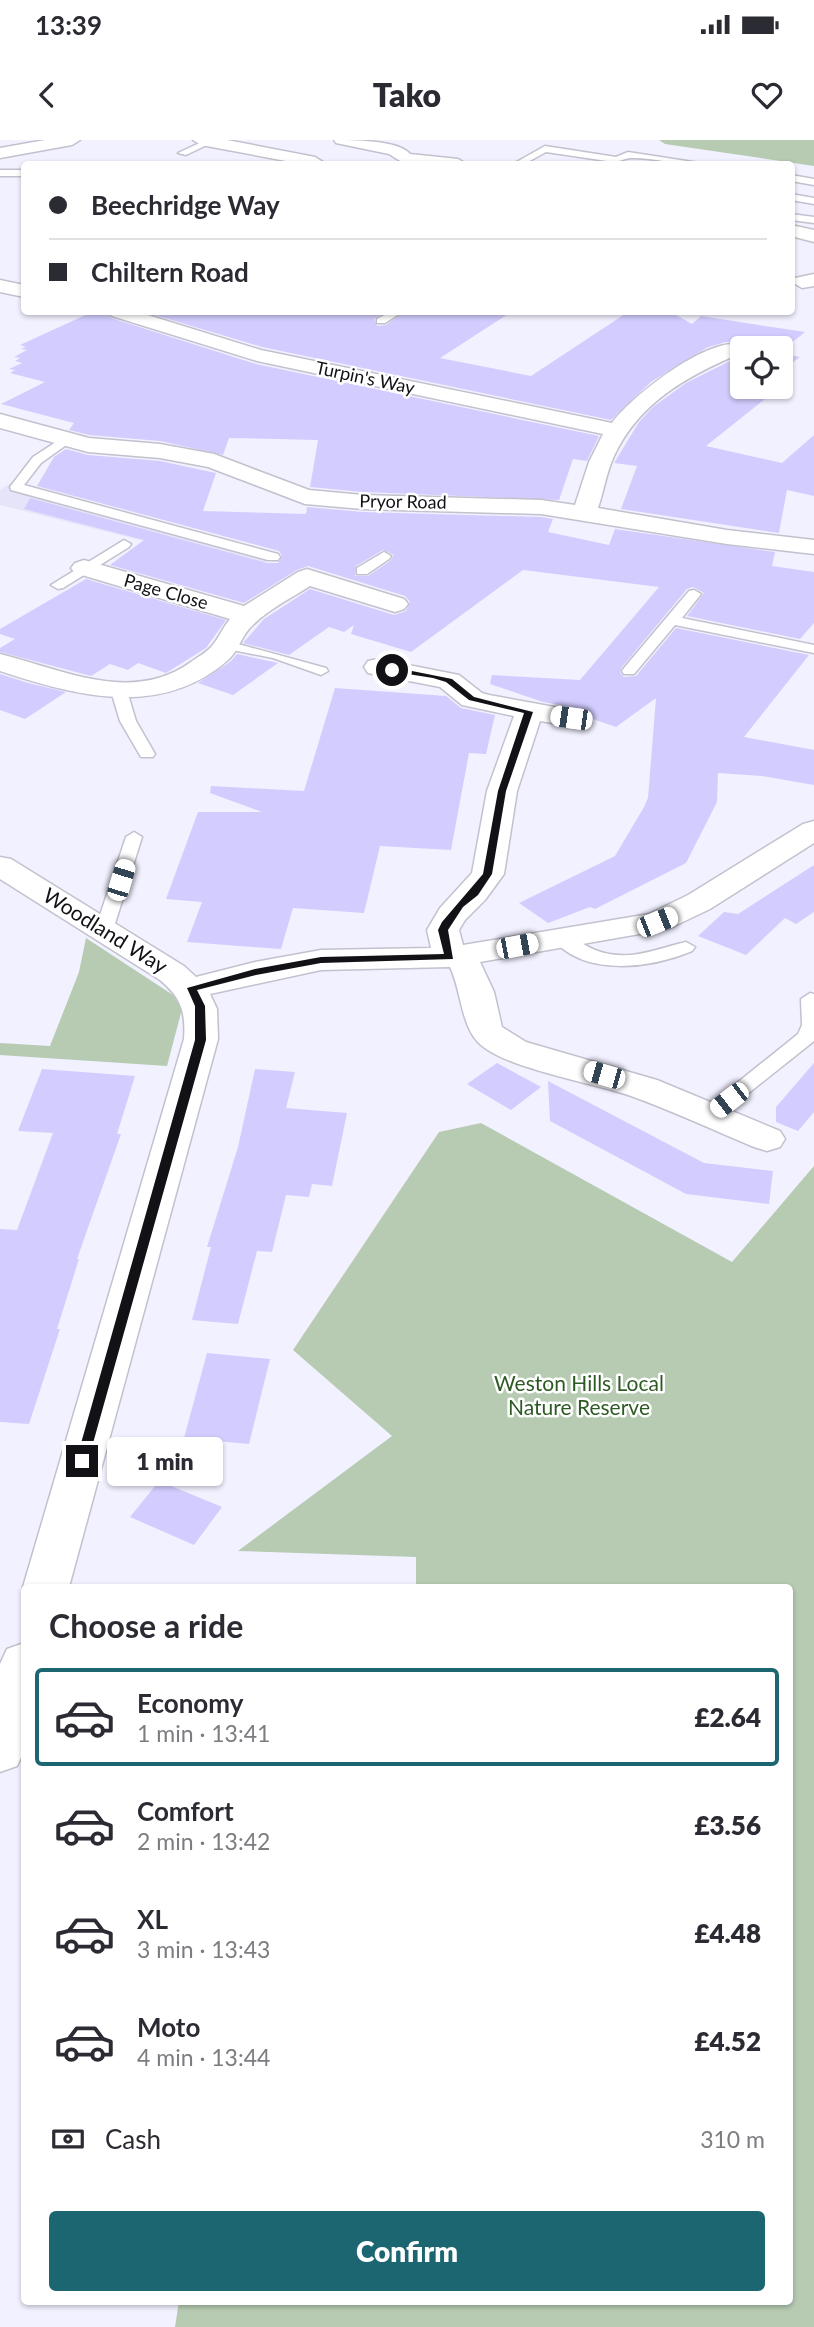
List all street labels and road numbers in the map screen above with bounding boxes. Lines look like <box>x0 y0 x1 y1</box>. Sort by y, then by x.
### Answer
street label: Turpin's Way <box>314 356 418 398</box>
street label: Pryor Road <box>359 489 447 513</box>
street label: Page Close <box>122 569 211 614</box>
street label: Woodland Way <box>39 882 173 978</box>

